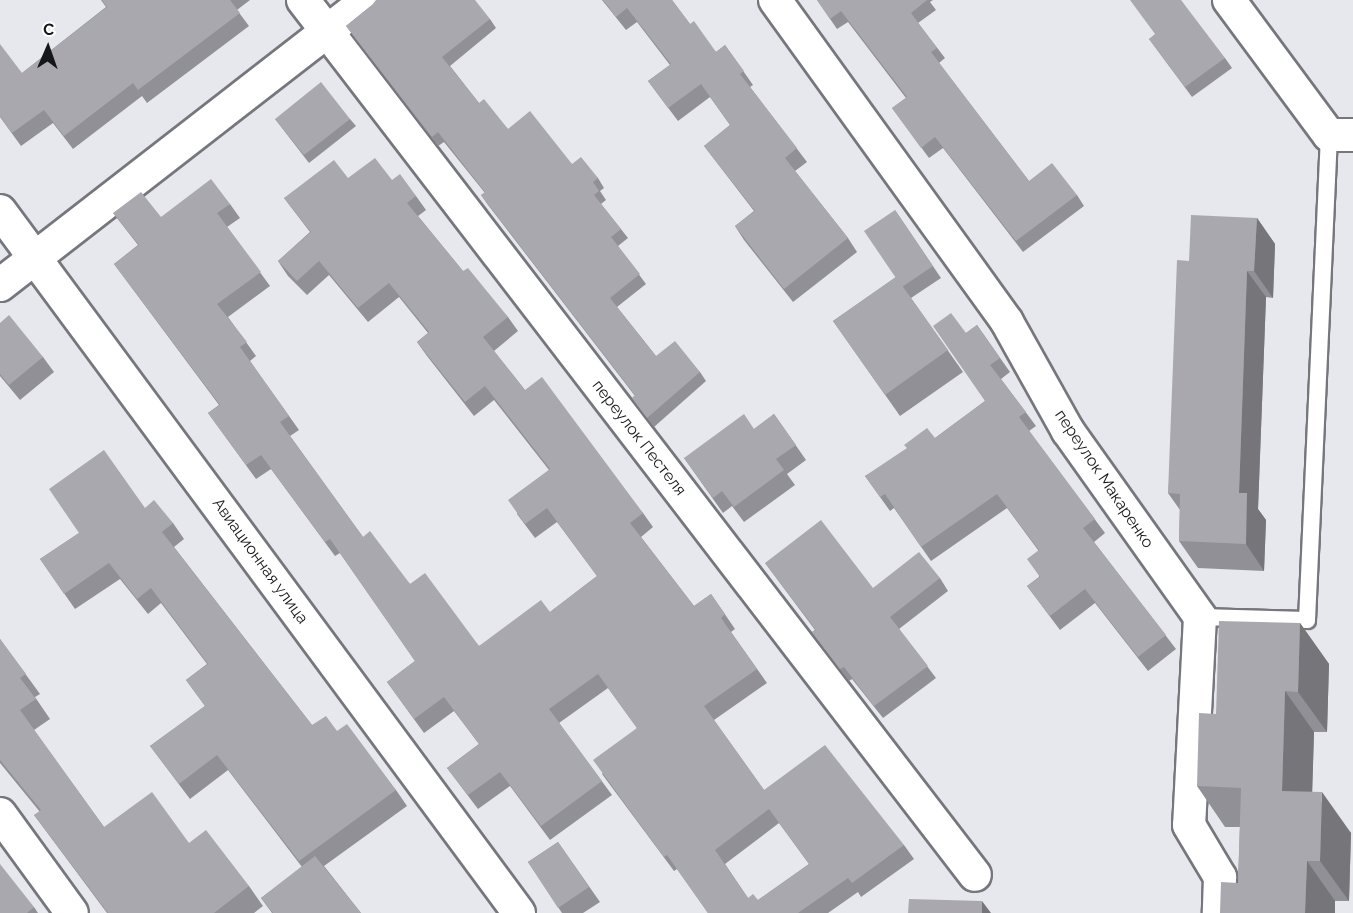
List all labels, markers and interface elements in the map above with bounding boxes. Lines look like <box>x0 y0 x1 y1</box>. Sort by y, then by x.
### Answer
north arrow <box>18 18 78 78</box>
text: С <box>43 20 54 39</box>
street label: переулок Пестеля <box>588 376 690 500</box>
street label: переулок Макаренко <box>1050 406 1158 552</box>
street label: Авиационная улица <box>208 494 312 628</box>

